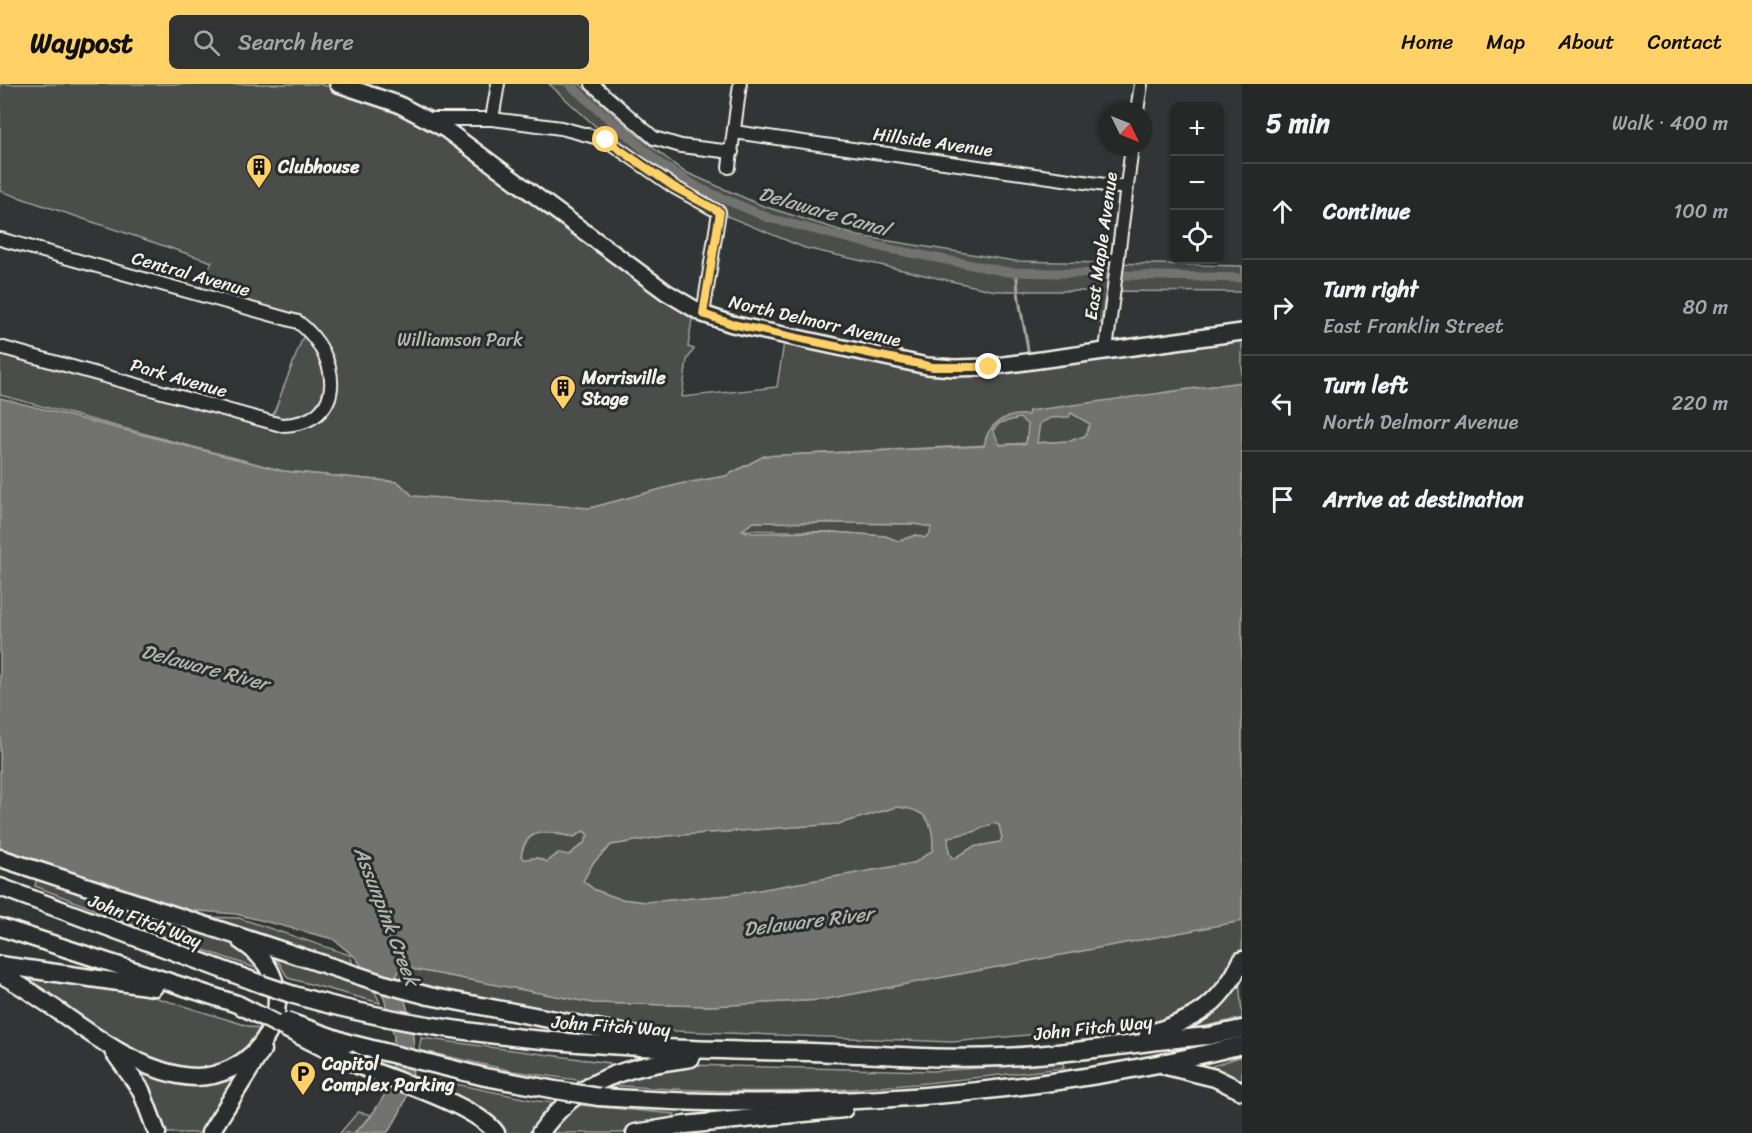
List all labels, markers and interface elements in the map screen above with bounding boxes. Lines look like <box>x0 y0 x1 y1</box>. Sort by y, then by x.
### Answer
search box <box>169 15 589 69</box>
text: Waypost <box>30 18 133 67</box>
text: Search here <box>238 23 354 62</box>
text: Home <box>1401 23 1453 61</box>
text: Map <box>1486 23 1525 61</box>
text: About <box>1558 23 1615 61</box>
text: Contact <box>1648 23 1722 61</box>
icon: search <box>190 26 223 59</box>
text: 5 min <box>1266 100 1330 146</box>
north arrow <box>1098 102 1152 156</box>
map controls <box>1170 102 1224 264</box>
button: + <box>1170 102 1224 156</box>
text: Walk · 400 m <box>1612 106 1728 141</box>
street label: Hillside Avenue <box>871 118 995 166</box>
route start <box>592 126 618 152</box>
place label: Clubhouse <box>277 151 360 183</box>
building icon: Clubhouse <box>244 152 274 190</box>
button: − <box>1170 156 1224 210</box>
street label: East Maple Avenue <box>1075 170 1127 322</box>
water label: Delaware Canal <box>754 176 897 248</box>
text: Continue <box>1323 192 1411 231</box>
text: 100 m <box>1674 194 1728 229</box>
icon: ahead <box>1266 195 1299 228</box>
button: locate <box>1170 210 1224 264</box>
street label: Central Avenue <box>128 242 254 306</box>
text: Turn right <box>1323 270 1418 309</box>
street label: North Delmorr Avenue <box>726 286 905 356</box>
text: 80 m <box>1683 290 1728 325</box>
icon: right <box>1266 291 1299 324</box>
text: East Franklin Street <box>1323 309 1504 344</box>
park label: Williamson Park <box>397 324 523 356</box>
street label: Park Avenue <box>127 349 231 407</box>
route end <box>975 353 1001 379</box>
place label: Morrisville Stage <box>581 362 667 415</box>
text: Turn left <box>1323 366 1408 405</box>
building icon: Morrisville Stage <box>548 373 578 411</box>
text: 220 m <box>1672 386 1728 421</box>
icon: left <box>1266 387 1299 420</box>
text: North Delmorr Avenue <box>1323 405 1518 440</box>
text: Arrive at destination <box>1323 480 1524 519</box>
icon: arrive <box>1266 483 1299 516</box>
water label: Delaware River <box>137 634 276 702</box>
water label: Assunpink Creek <box>343 840 430 993</box>
street label: John Fitch Way <box>83 884 207 958</box>
water label: Delaware River <box>741 896 879 947</box>
street label: John Fitch Way <box>549 1006 672 1046</box>
street label: John Fitch Way <box>1031 1006 1155 1050</box>
place label: Capitol Complex Parking <box>321 1048 455 1101</box>
parking icon: Capitol Complex Parking <box>288 1059 318 1097</box>

